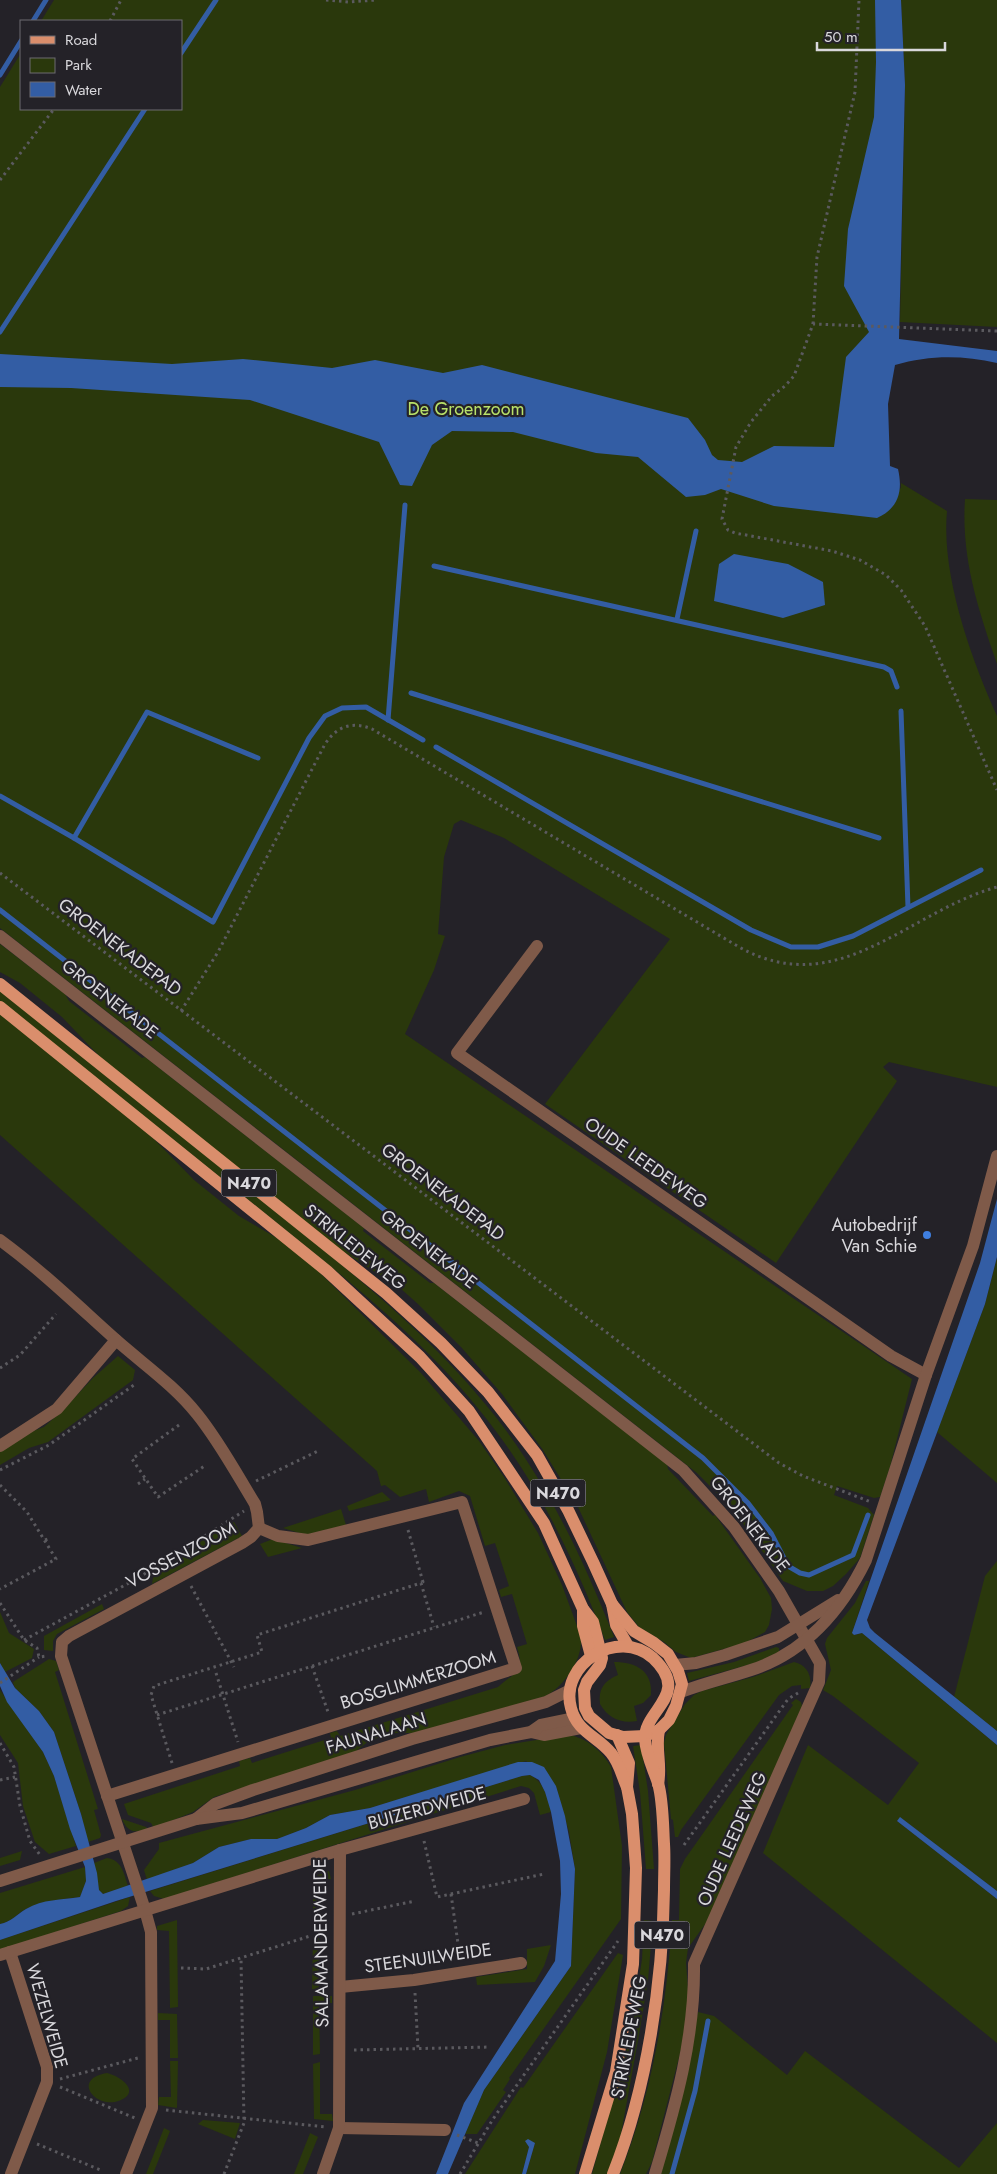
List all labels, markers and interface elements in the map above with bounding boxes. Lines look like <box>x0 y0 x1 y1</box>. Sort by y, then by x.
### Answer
legend <box>20 20 182 110</box>
scale bar <box>817 20 944 52</box>
text: 50 m <box>824 26 858 48</box>
text: Road <box>65 29 97 51</box>
text: Park <box>65 54 92 76</box>
text: Water <box>65 79 103 101</box>
park label: De Groenzoom <box>407 396 525 422</box>
street label: GROENEKADEPAD <box>54 894 186 1000</box>
street label: GROENEKADE <box>58 955 162 1043</box>
street label: OUDE LEEDEWEG <box>579 1111 713 1215</box>
street label: GROENEKADEPAD <box>376 1137 510 1247</box>
road number: N470 <box>222 1170 276 1196</box>
street label: STRIKLEDEWEG <box>298 1198 412 1296</box>
street label: GROENEKADE <box>375 1203 483 1295</box>
place label: Autobedrijf Van Schie <box>832 1212 918 1259</box>
marker: Autobedrijf Van Schie <box>921 1229 933 1241</box>
street label: GROENEKADE <box>704 1470 796 1578</box>
road number: N470 <box>530 1480 586 1506</box>
street label: VOSSENZOOM <box>121 1515 241 1595</box>
street label: BOSGLIMMERZOOM <box>337 1644 499 1716</box>
street label: FAUNALAAN <box>323 1705 429 1761</box>
street label: OUDE LEEDEWEG <box>691 1768 773 1910</box>
street label: BUIZERDWEIDE <box>365 1780 489 1836</box>
street label: SALAMANDERWEIDE <box>307 1858 335 2028</box>
road number: N470 <box>634 1922 690 1948</box>
street label: STEENUILWEIDE <box>363 1936 493 1980</box>
street label: WEZELWEIDE <box>20 1961 74 2071</box>
street label: STRIKLEDEWEG <box>604 1973 654 2101</box>

